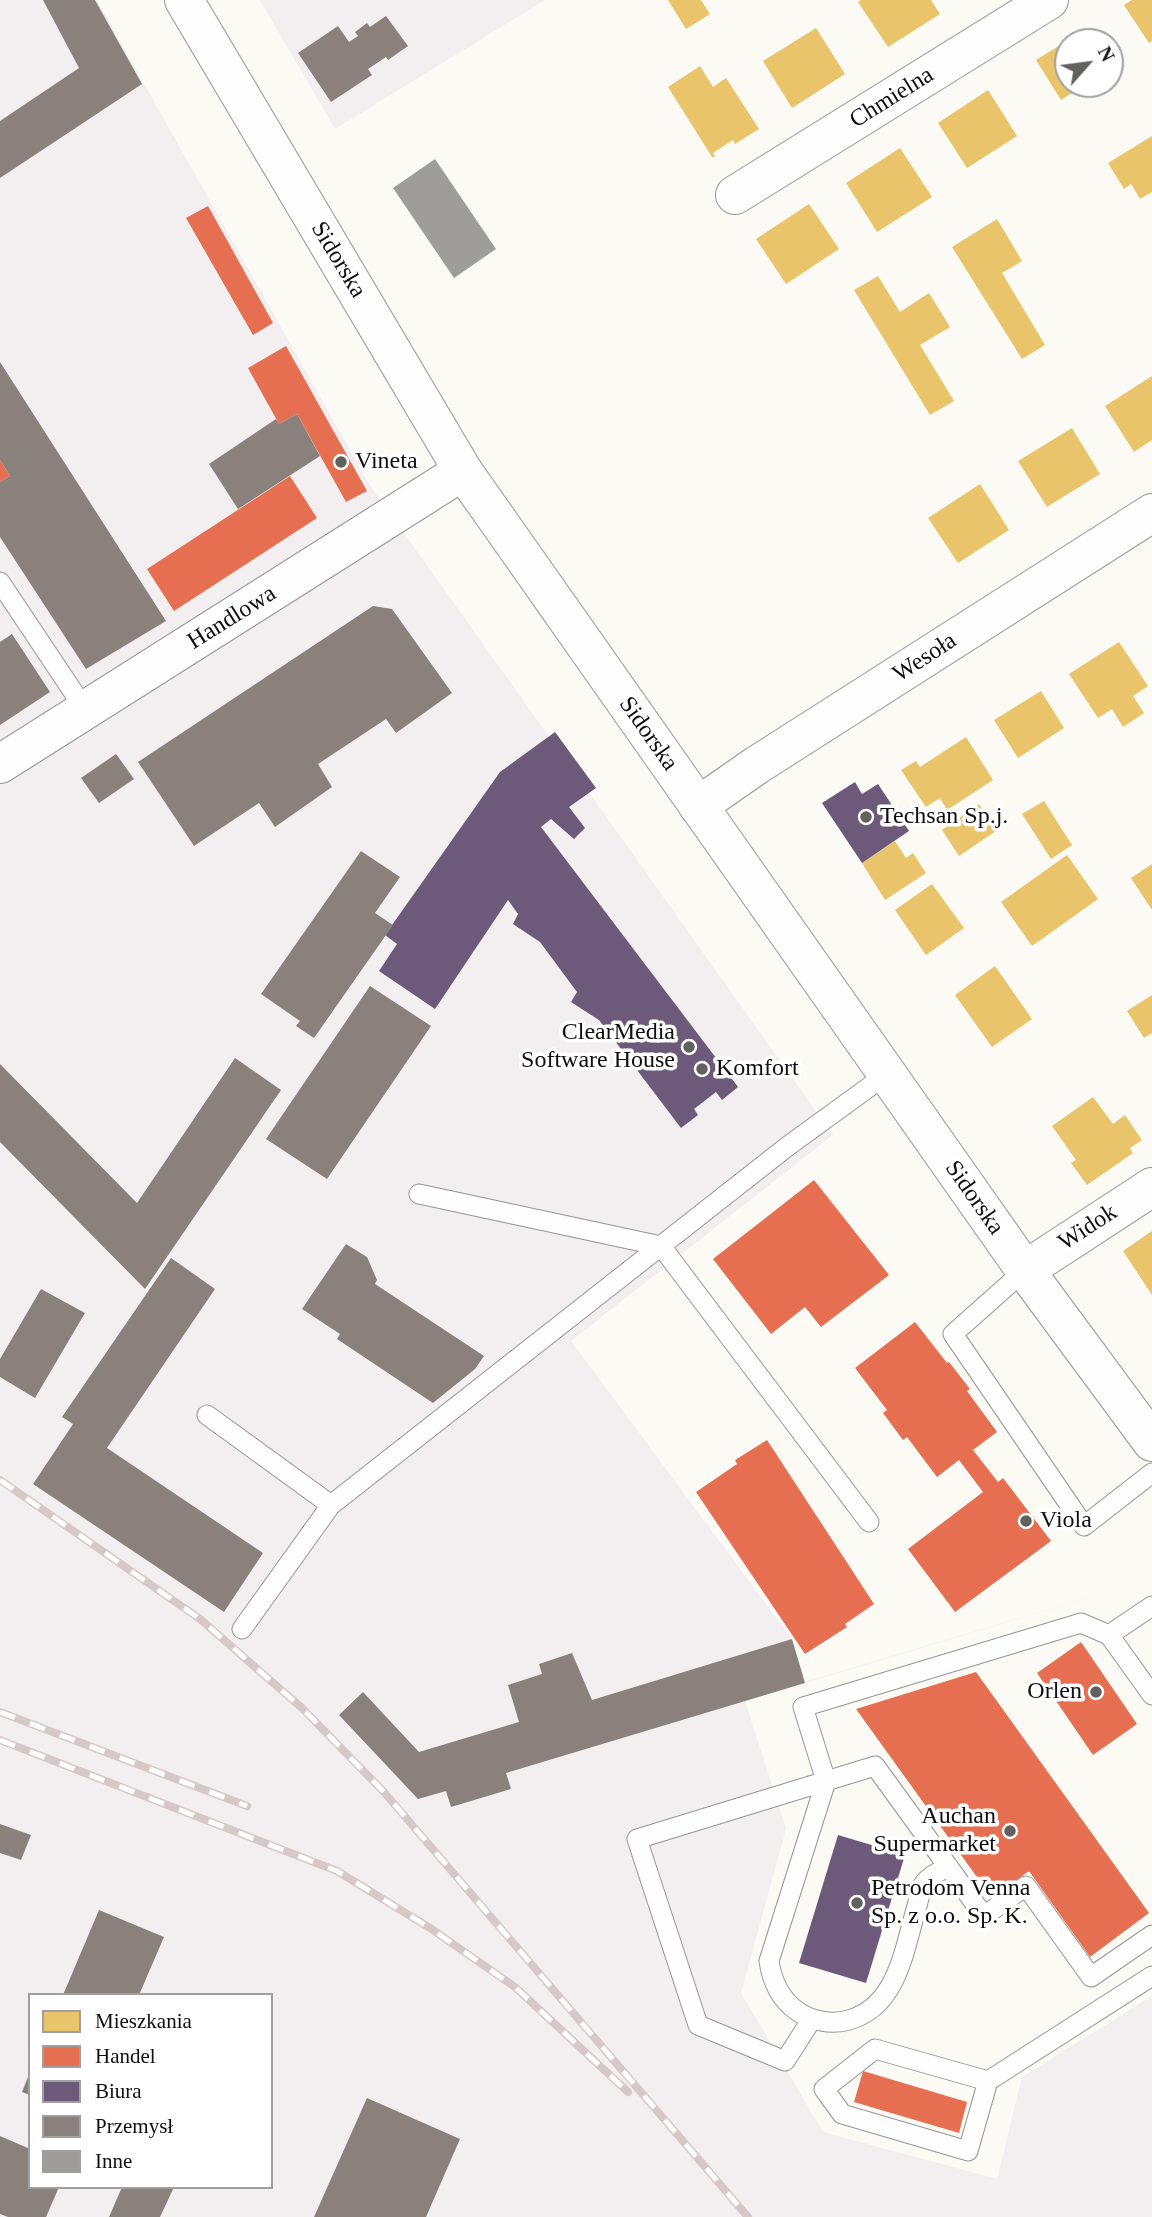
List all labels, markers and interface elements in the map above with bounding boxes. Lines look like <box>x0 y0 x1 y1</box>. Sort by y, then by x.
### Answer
north arrow <box>1054 28 1124 98</box>
text: N <box>1094 43 1119 65</box>
street label: Chmielna <box>845 61 939 135</box>
street label: Sidorska <box>304 217 372 303</box>
place label: Vineta <box>355 448 418 476</box>
marker: Vineta <box>333 454 349 470</box>
street label: Handlowa <box>183 580 281 656</box>
street label: Wesoła <box>888 627 962 689</box>
street label: Sidorska <box>612 691 684 777</box>
place label: Techsan Sp.j. <box>880 803 1008 831</box>
marker: Techsan Sp.j. <box>858 809 874 825</box>
place label: ClearMedia Software House <box>521 1019 675 1075</box>
marker: ClearMedia Software House <box>681 1039 697 1055</box>
place label: Komfort <box>716 1055 799 1083</box>
marker: Komfort <box>694 1061 710 1077</box>
street label: Sidorska <box>938 1155 1010 1241</box>
street label: Widok <box>1053 1198 1123 1258</box>
place label: Viola <box>1040 1507 1092 1535</box>
marker: Viola <box>1018 1513 1034 1529</box>
place label: Orlen <box>1027 1678 1082 1706</box>
marker: Orlen <box>1088 1684 1104 1700</box>
place label: Auchan Supermarket <box>873 1803 996 1859</box>
marker: Auchan Supermarket <box>1002 1823 1018 1839</box>
place label: Petrodom Venna Sp. z o.o. Sp. K. <box>871 1875 1030 1931</box>
marker: Petrodom Venna Sp. z o.o. Sp. K. <box>849 1895 865 1911</box>
legend <box>28 1993 273 2189</box>
text: Mieszkania <box>95 2009 192 2033</box>
text: Handel <box>95 2044 156 2068</box>
text: Biura <box>95 2079 142 2103</box>
text: Przemysł <box>95 2114 173 2138</box>
text: Inne <box>95 2149 132 2173</box>

